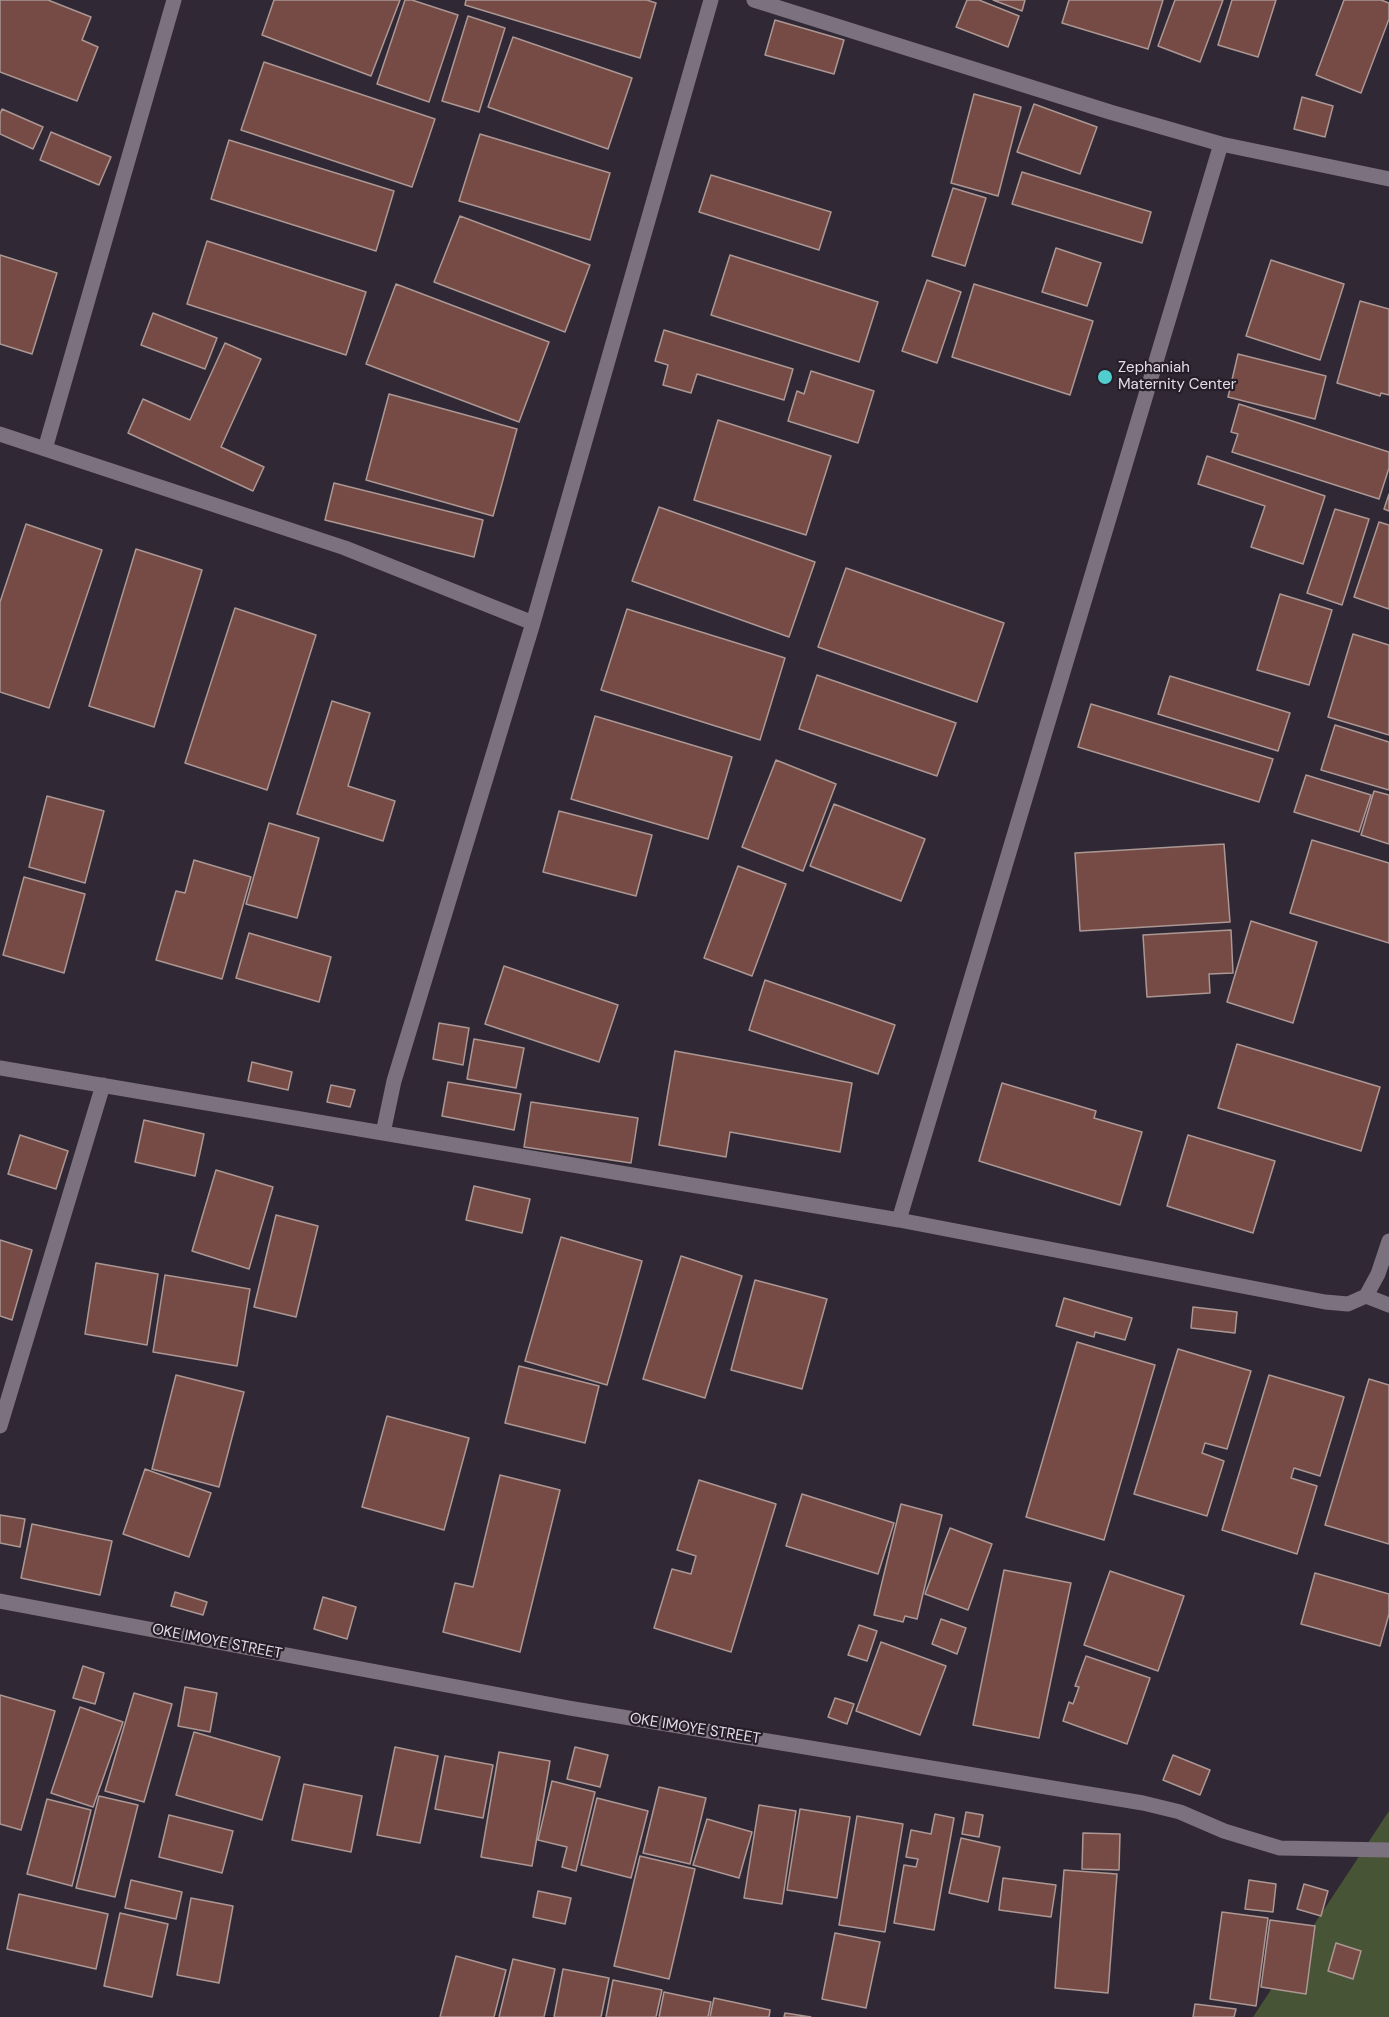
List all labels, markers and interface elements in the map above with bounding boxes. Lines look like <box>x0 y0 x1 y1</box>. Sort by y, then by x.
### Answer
place label: Zephaniah Maternity Center <box>1118 359 1236 394</box>
marker: Zephaniah Maternity Center <box>1096 368 1114 386</box>
street label: OKE IMOYE STREET <box>150 1621 284 1663</box>
street label: OKE IMOYE STREET <box>628 1710 762 1748</box>

